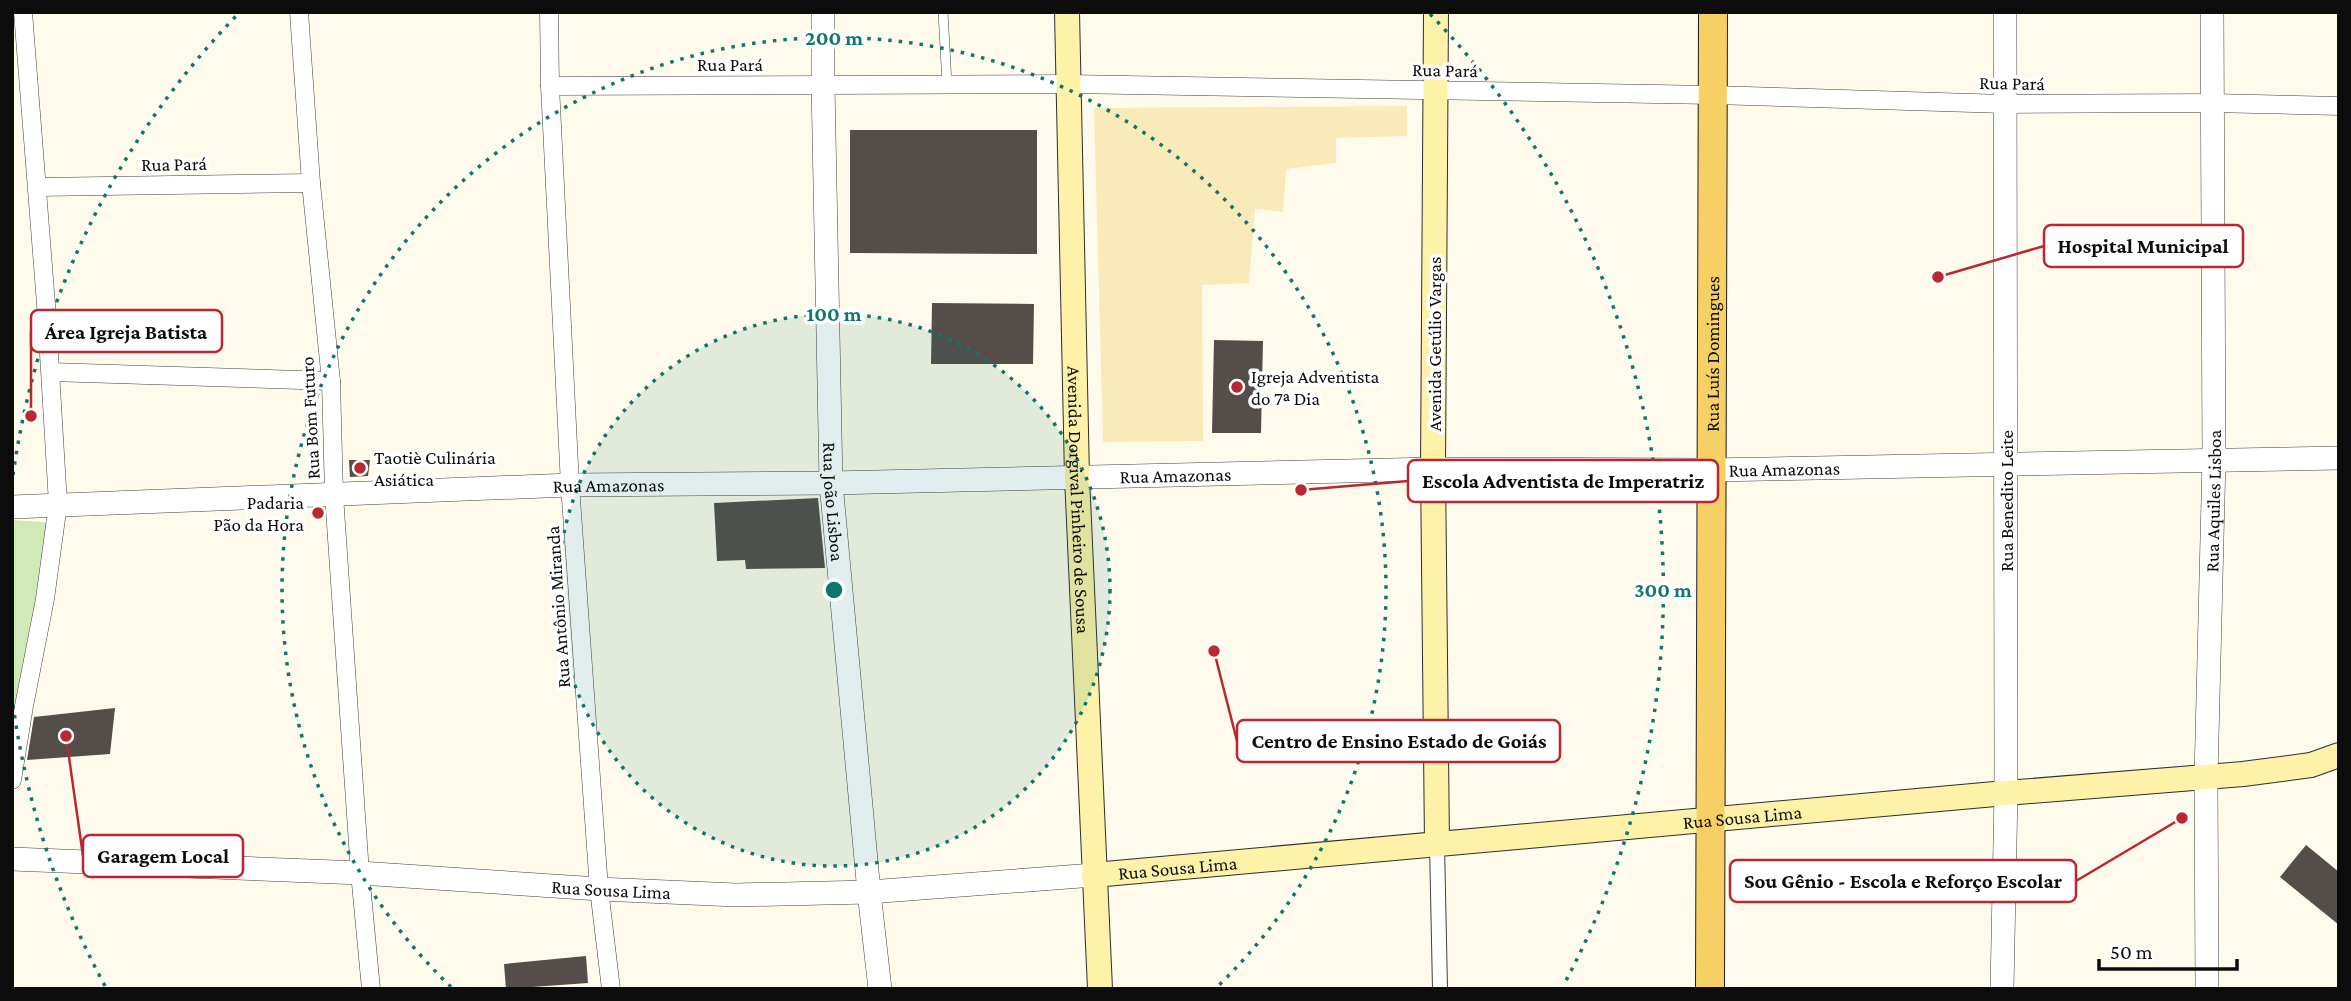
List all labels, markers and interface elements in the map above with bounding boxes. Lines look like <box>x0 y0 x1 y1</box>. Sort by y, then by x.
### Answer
text: 200 m <box>805 26 863 50</box>
street label: Rua Pará <box>697 54 763 75</box>
street label: Rua Pará <box>1412 59 1478 81</box>
street label: Rua Pará <box>1979 72 2045 94</box>
street label: Rua Pará <box>141 153 207 175</box>
callout: Hospital Municipal <box>2044 225 2243 267</box>
text: Hospital Municipal <box>2057 234 2229 258</box>
street label: Avenida Getúlio Vargas <box>1424 256 1445 432</box>
street label: Rua Luís Domingues <box>1701 276 1723 432</box>
text: 100 m <box>806 302 862 326</box>
callout: Área Igreja Batista <box>31 310 222 352</box>
text: Área Igreja Batista <box>44 320 208 344</box>
street label: Rua Bom Futuro <box>296 356 324 480</box>
street label: Avenida Dorgival Pinheiro de Sousa <box>1064 366 1095 634</box>
place label: Igreja Adventista do 7ª Dia <box>1251 366 1380 409</box>
marker: Igreja Adventista do 7ª Dia <box>1229 379 1245 395</box>
street label: Rua Benedito Leite <box>1996 430 2017 572</box>
street label: Rua Aquiles Lisboa <box>2201 430 2225 573</box>
street label: Rua João Lisboa <box>820 442 849 562</box>
place label: Taotiè Culinária Asiática <box>374 447 496 490</box>
street label: Rua Amazonas <box>1728 457 1840 480</box>
marker: Taotiè Culinária Asiática <box>352 460 368 476</box>
callout: Escola Adventista de Imperatriz <box>1408 460 1718 502</box>
street label: Rua Amazonas <box>1119 463 1232 487</box>
text: Escola Adventista de Imperatriz <box>1422 469 1704 493</box>
street label: Rua Amazonas <box>552 474 664 496</box>
place label: Padaria Pão da Hora <box>214 492 304 535</box>
marker: Padaria Pão da Hora <box>310 505 326 521</box>
street label: Rua Antônio Miranda <box>542 525 574 689</box>
centre of rings <box>822 578 846 602</box>
text: 300 m <box>1634 578 1692 602</box>
callout: Centro de Ensino Estado de Goiás <box>1237 720 1560 762</box>
text: Centro de Ensino Estado de Goiás <box>1251 729 1547 753</box>
street label: Rua Sousa Lima <box>1682 801 1803 833</box>
callout: Garagem Local <box>83 835 243 877</box>
text: Garagem Local <box>97 844 229 868</box>
street label: Rua Sousa Lima <box>1117 852 1238 883</box>
callout: Sou Gênio - Escola e Reforço Escolar <box>1730 860 2076 902</box>
text: Sou Gênio - Escola e Reforço Escolar <box>1744 869 2063 893</box>
street label: Rua Sousa Lima <box>551 875 672 903</box>
scale bar <box>2099 928 2237 972</box>
text: 50 m <box>2110 940 2153 964</box>

